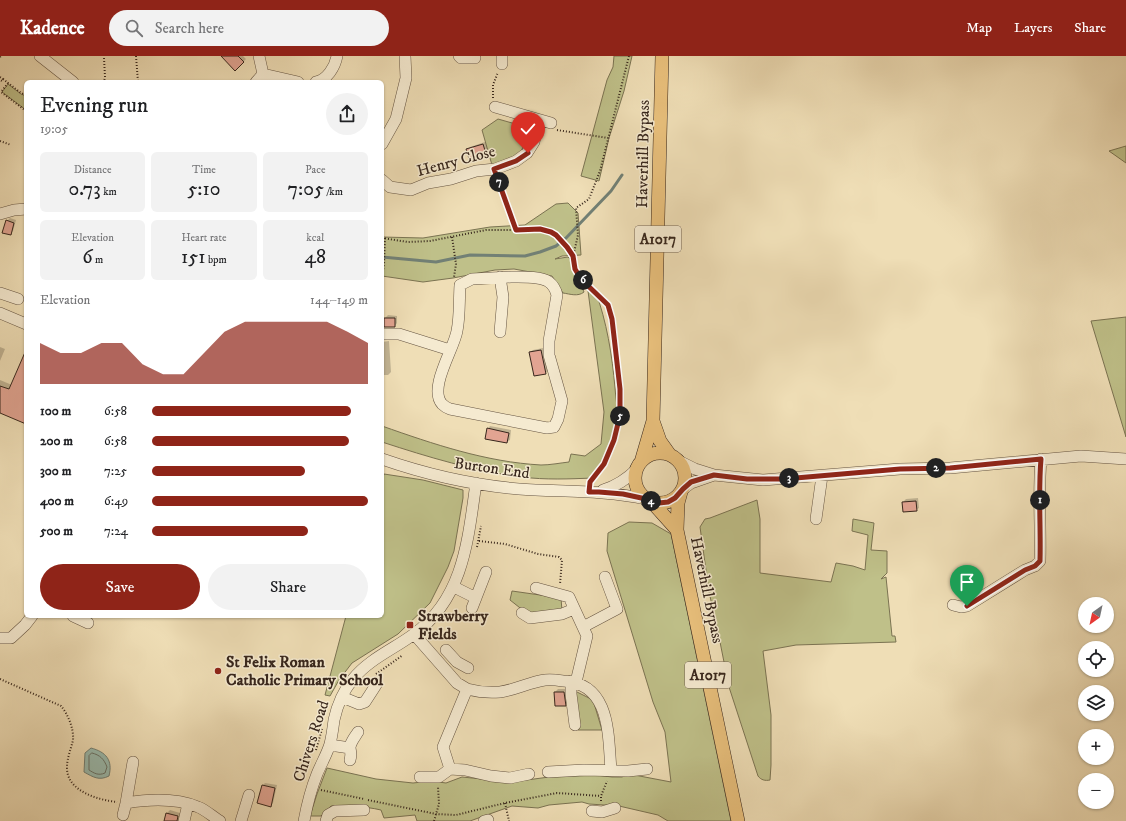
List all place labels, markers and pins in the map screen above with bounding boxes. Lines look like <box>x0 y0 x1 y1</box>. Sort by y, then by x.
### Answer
pin <box>511 112 545 153</box>
pin: 7 <box>489 172 509 192</box>
pin: 6 <box>573 270 593 290</box>
pin: 5 <box>610 406 630 426</box>
pin: 2 <box>926 458 946 478</box>
pin: 3 <box>779 468 799 488</box>
pin: 1 <box>1030 490 1050 510</box>
pin: 4 <box>641 491 661 511</box>
pin <box>950 565 984 606</box>
place label: Strawberry Fields <box>418 606 488 644</box>
marker: Strawberry Fields <box>405 620 415 630</box>
place label: St Felix Roman Catholic Primary School <box>226 652 384 690</box>
marker: St Felix Roman Catholic Primary School <box>213 666 223 676</box>

